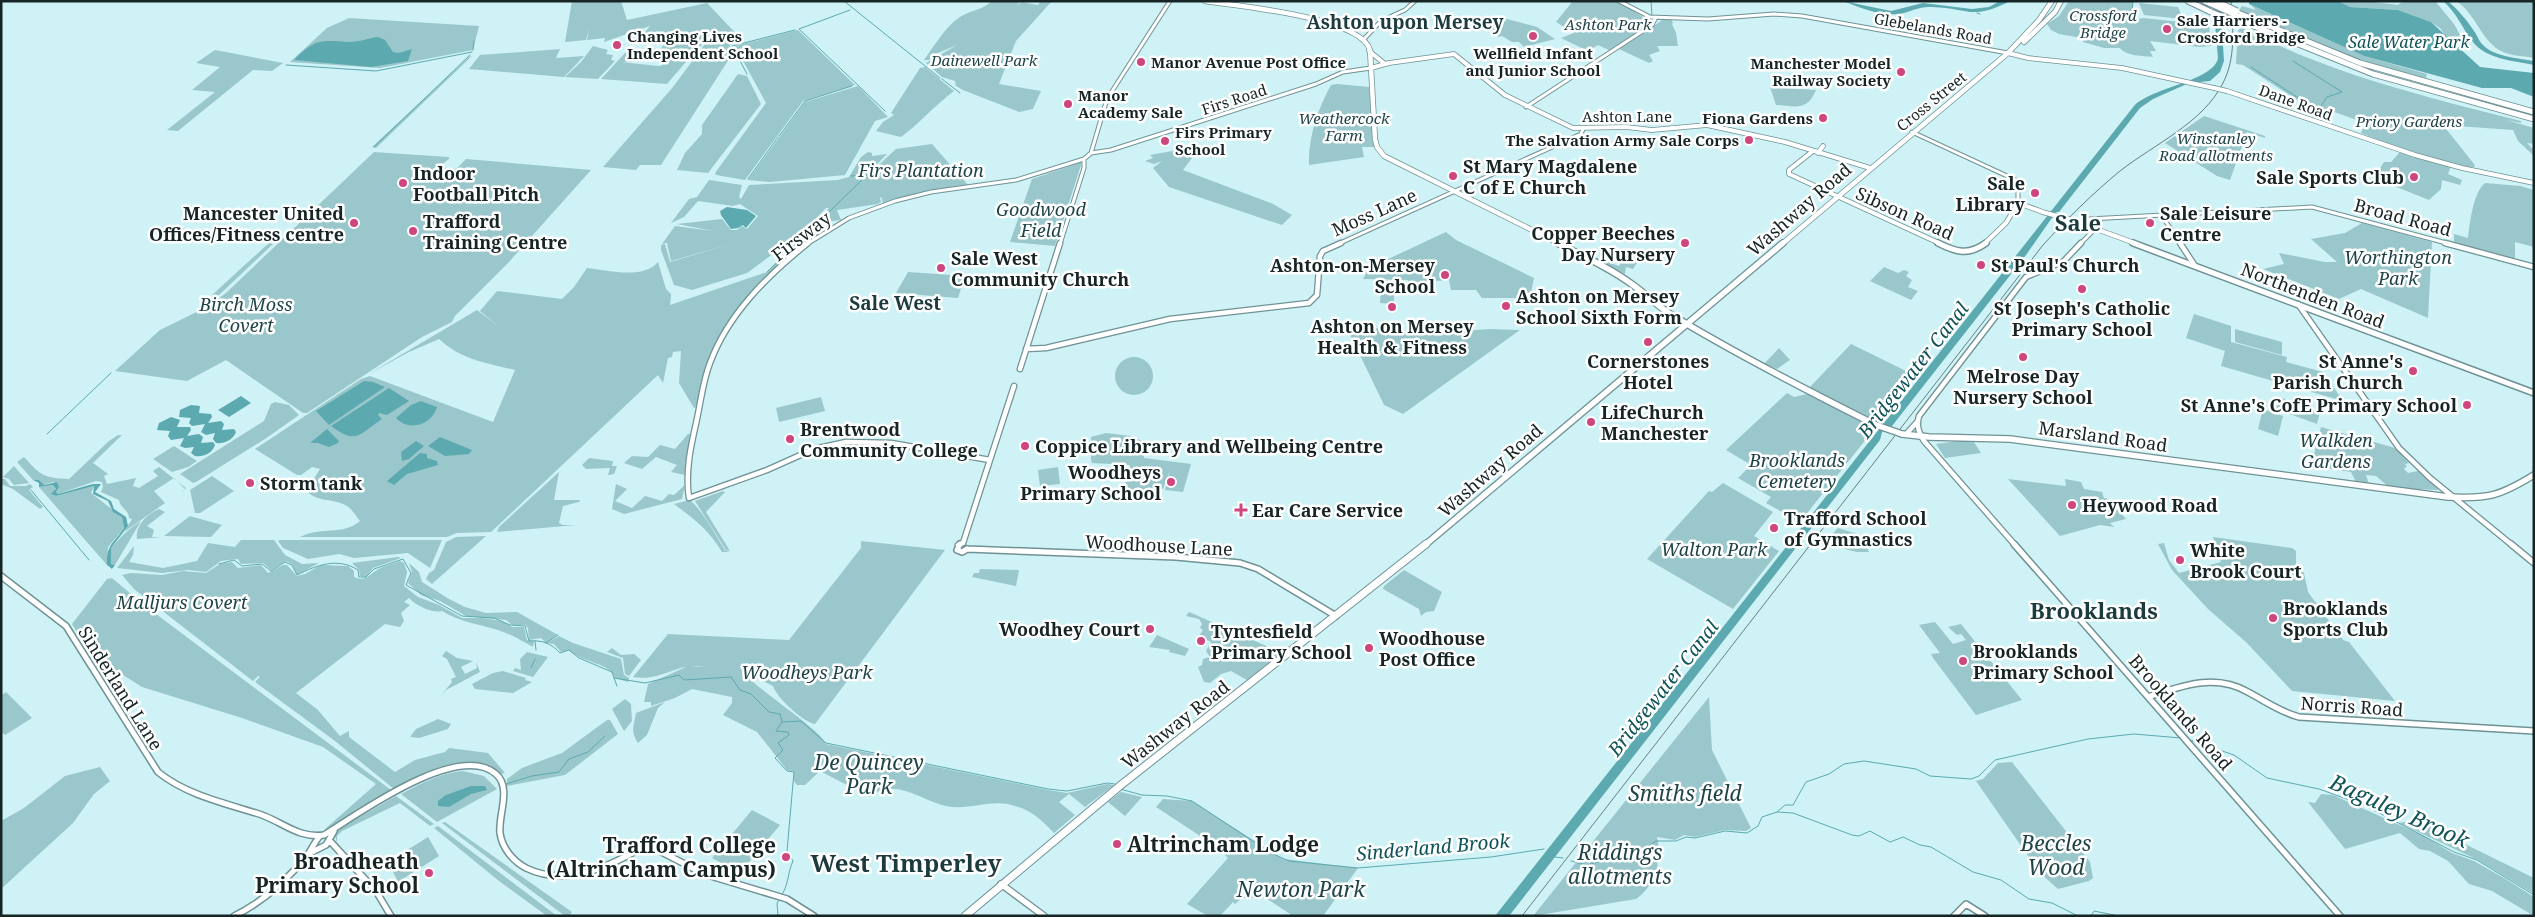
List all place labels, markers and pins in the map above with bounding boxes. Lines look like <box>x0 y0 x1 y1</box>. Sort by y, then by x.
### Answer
place label: Sale Harriers - Crossford Bridge <box>2177 10 2305 47</box>
marker: Sale Harriers - Crossford Bridge <box>2161 23 2173 35</box>
place label: Changing Lives Independent School <box>627 26 779 63</box>
marker: Wellfield Infant and Junior School <box>1527 30 1539 42</box>
marker: Changing Lives Independent School <box>611 39 623 51</box>
place label: Wellfield Infant and Junior School <box>1465 43 1601 80</box>
place label: Manor Avenue Post Office <box>1151 52 1346 72</box>
place label: Manchester Model Railway Society <box>1751 53 1892 90</box>
marker: Manor Avenue Post Office <box>1135 56 1147 68</box>
marker: Manchester Model Railway Society <box>1895 66 1907 78</box>
place label: Manor Academy Sale <box>1078 85 1183 122</box>
marker: Manor Academy Sale <box>1062 98 1074 110</box>
place label: Fiona Gardens <box>1702 108 1813 128</box>
marker: Fiona Gardens <box>1817 112 1829 124</box>
place label: Firs Primary School <box>1175 122 1272 159</box>
place label: The Salvation Army Sale Corps <box>1506 130 1739 150</box>
marker: The Salvation Army Sale Corps <box>1743 134 1755 146</box>
marker: Firs Primary School <box>1159 135 1171 147</box>
place label: St Mary Magdalene C of E Church <box>1463 154 1637 199</box>
place label: Indoor Football Pitch <box>413 161 539 206</box>
place label: Sale Sports Club <box>2256 165 2404 189</box>
marker: St Mary Magdalene C of E Church <box>1447 170 1459 182</box>
place label: Sale Library <box>1956 171 2026 216</box>
marker: Sale Sports Club <box>2408 171 2420 183</box>
marker: Indoor Football Pitch <box>397 177 409 189</box>
marker: Sale Library <box>2029 187 2041 199</box>
place label: Mancester United Offices/Fitness centre <box>149 201 344 246</box>
place label: Sale Leisure Centre <box>2160 201 2271 246</box>
place label: Trafford Training Centre <box>423 209 567 254</box>
marker: Mancester United Offices/Fitness centre <box>348 217 360 229</box>
marker: Sale Leisure Centre <box>2144 217 2156 229</box>
place label: Copper Beeches Day Nursery <box>1531 221 1676 266</box>
marker: Trafford Training Centre <box>407 225 419 237</box>
marker: Copper Beeches Day Nursery <box>1679 237 1691 249</box>
place label: Sale West Community Church <box>951 246 1129 291</box>
place label: Ashton-on-Mersey School <box>1270 253 1436 298</box>
place label: St Paul's Church <box>1991 253 2140 277</box>
marker: St Paul's Church <box>1975 259 1987 271</box>
marker: Sale West Community Church <box>935 262 947 274</box>
marker: Ashton-on-Mersey School <box>1439 269 1451 281</box>
marker: St Joseph's Catholic Primary School <box>2076 283 2088 295</box>
place label: Ashton on Mersey School Sixth Form <box>1516 284 1682 329</box>
place label: St Joseph's Catholic Primary School <box>1994 296 2170 341</box>
marker: Ashton on Mersey School Sixth Form <box>1500 300 1512 312</box>
marker: Ashton on Mersey Health & Fitness <box>1386 301 1398 313</box>
place label: Ashton on Mersey Health & Fitness <box>1310 314 1474 359</box>
marker: Cornerstones Hotel <box>1642 336 1654 348</box>
place label: Cornerstones Hotel <box>1587 349 1709 394</box>
place label: St Anne's Parish Church <box>2273 349 2403 394</box>
marker: Melrose Day Nursery School <box>2017 351 2029 363</box>
place label: Melrose Day Nursery School <box>1953 364 2093 409</box>
marker: St Anne's Parish Church <box>2407 365 2419 377</box>
place label: St Anne's CofE Primary School <box>2181 393 2458 417</box>
marker: St Anne's CofE Primary School <box>2461 399 2473 411</box>
place label: LifeChurch Manchester <box>1601 400 1709 445</box>
marker: LifeChurch Manchester <box>1585 416 1597 428</box>
place label: Brentwood Community College <box>800 417 978 462</box>
marker: Brentwood Community College <box>784 433 796 445</box>
place label: Coppice Library and Wellbeing Centre <box>1035 434 1383 458</box>
marker: Coppice Library and Wellbeing Centre <box>1019 440 1031 452</box>
place label: Woodheys Primary School <box>1020 460 1162 505</box>
place label: Storm tank <box>260 471 363 495</box>
marker: Woodheys Primary School <box>1165 476 1177 488</box>
marker: Storm tank <box>244 477 256 489</box>
place label: Heywood Road <box>2082 493 2218 517</box>
place label: Ear Care Service <box>1252 498 1403 522</box>
marker: Heywood Road <box>2066 499 2078 511</box>
marker: Ear Care Service <box>1234 503 1248 517</box>
place label: Trafford School of Gymnastics <box>1784 506 1927 551</box>
marker: Trafford School of Gymnastics <box>1768 522 1780 534</box>
place label: White Brook Court <box>2190 538 2302 583</box>
marker: White Brook Court <box>2174 554 2186 566</box>
place label: Brooklands Sports Club <box>2283 596 2388 641</box>
marker: Brooklands Sports Club <box>2267 612 2279 624</box>
place label: Woodhey Court <box>999 617 1140 641</box>
place label: Tyntesfield Primary School <box>1211 619 1352 664</box>
marker: Woodhey Court <box>1144 623 1156 635</box>
place label: Woodhouse Post Office <box>1379 626 1485 671</box>
marker: Tyntesfield Primary School <box>1195 635 1207 647</box>
place label: Brooklands Primary School <box>1973 639 2114 684</box>
marker: Woodhouse Post Office <box>1363 642 1375 654</box>
marker: Brooklands Primary School <box>1957 655 1969 667</box>
place label: Altrincham Lodge <box>1127 830 1319 858</box>
place label: Trafford College (Altrincham Campus) <box>546 831 776 883</box>
marker: Altrincham Lodge <box>1111 838 1123 850</box>
place label: Broadheath Primary School <box>255 847 420 899</box>
marker: Trafford College (Altrincham Campus) <box>780 851 792 863</box>
marker: Broadheath Primary School <box>423 867 435 879</box>

